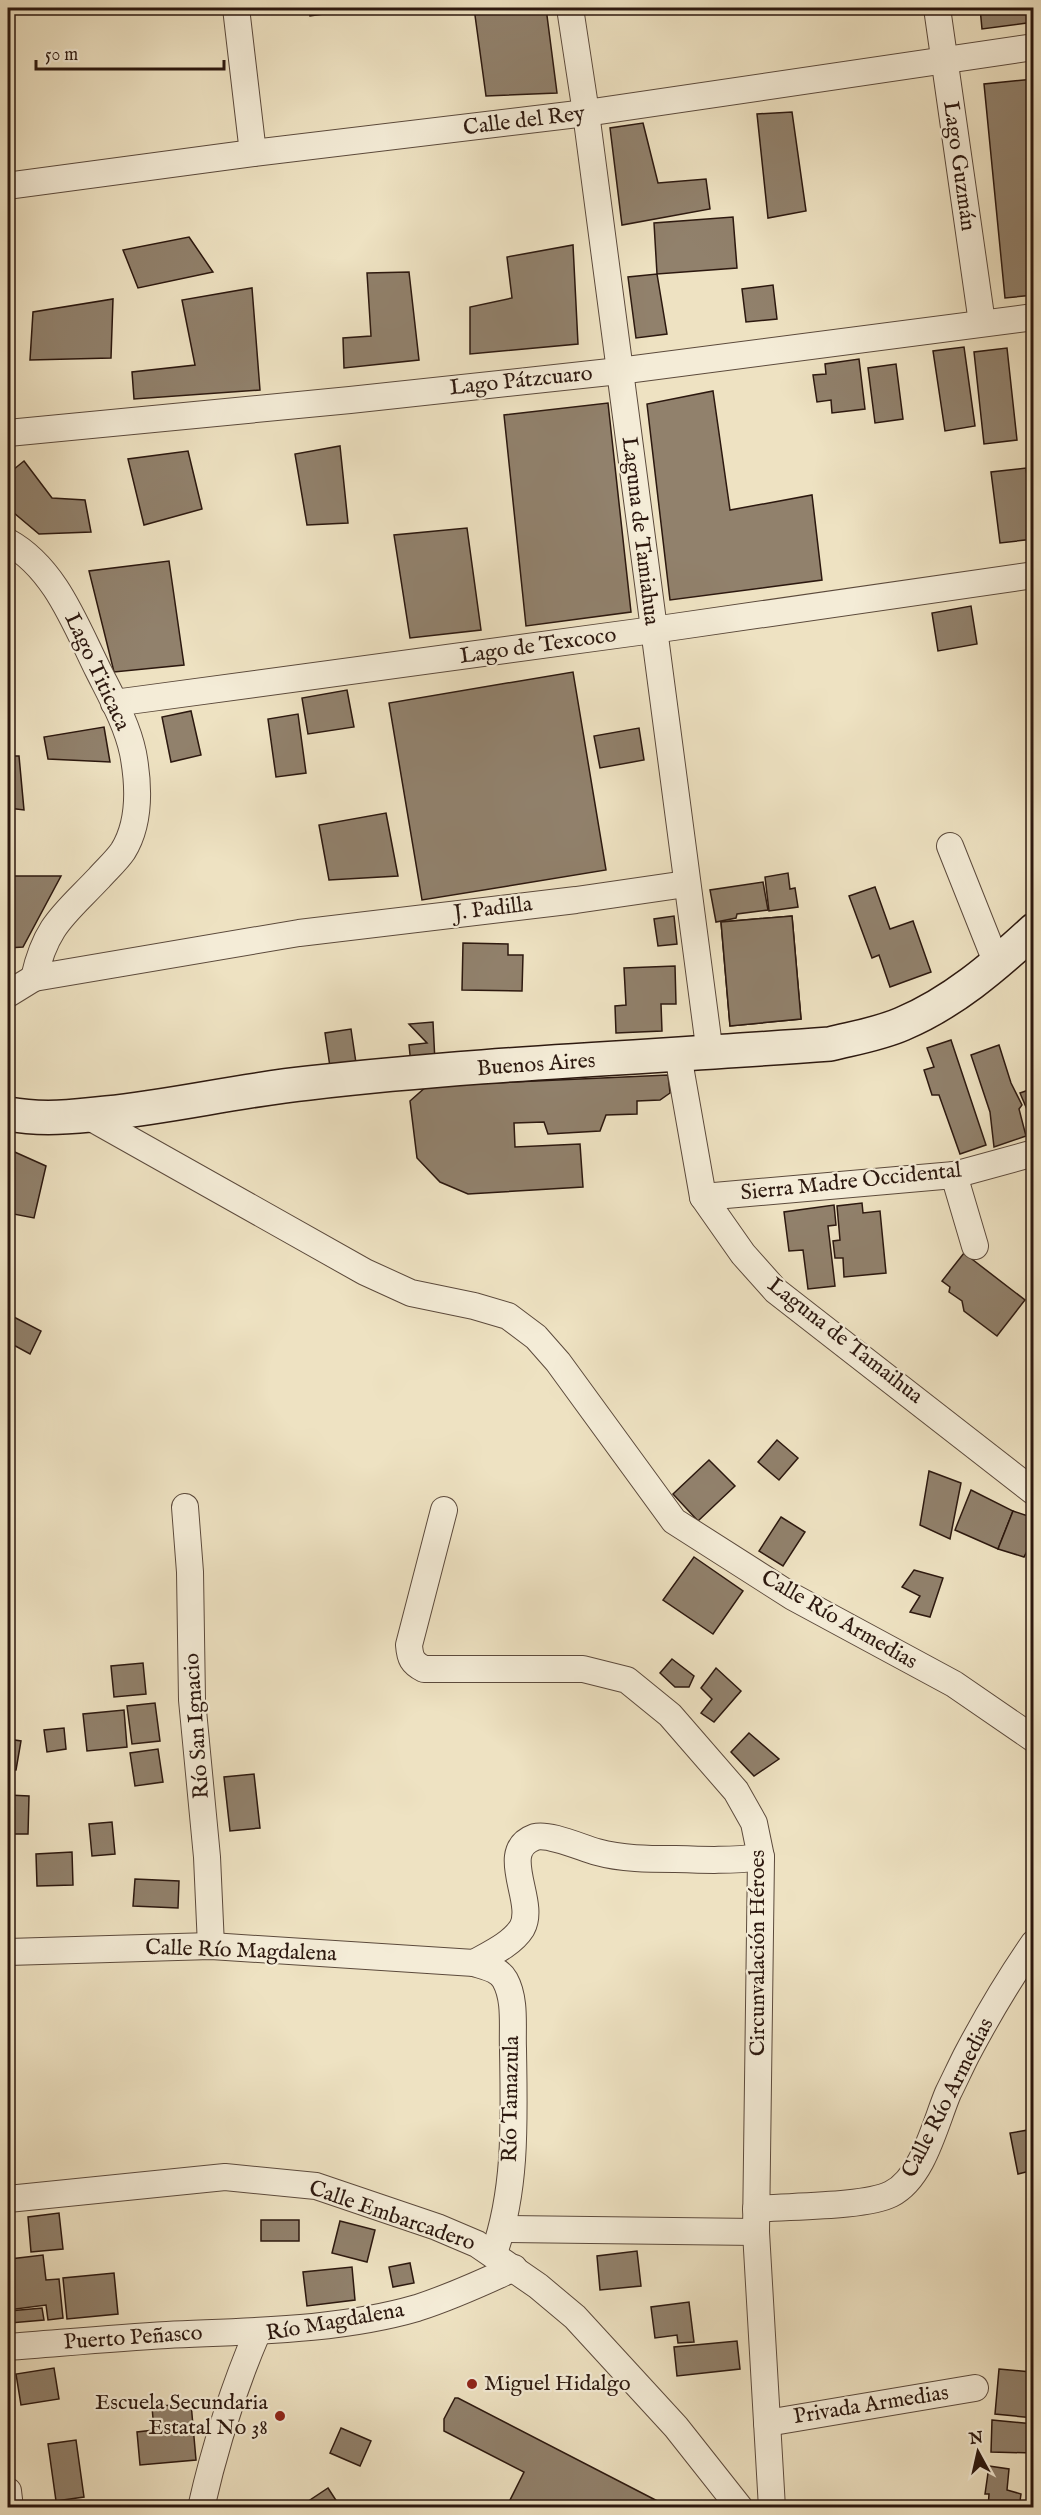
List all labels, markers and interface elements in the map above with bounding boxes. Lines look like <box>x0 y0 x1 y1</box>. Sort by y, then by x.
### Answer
scale bar <box>36 33 224 71</box>
text: 50 m <box>45 44 78 67</box>
street label: Lago Guzmán <box>936 99 982 233</box>
street label: Calle del Rey <box>462 100 587 142</box>
street label: Lago Pátzcuaro <box>448 360 594 402</box>
street label: Laguna de Tamiahua <box>615 435 666 627</box>
street label: Lago Titicaca <box>58 609 137 736</box>
street label: Lago de Texcoco <box>458 621 618 671</box>
street label: J. Padilla <box>449 890 534 928</box>
street label: Buenos Aires <box>476 1047 596 1083</box>
street label: Sierra Madre Occidental <box>739 1156 963 1208</box>
street label: Laguna de Tamaihua <box>762 1272 929 1411</box>
street label: Calle Río Armedias <box>756 1564 922 1676</box>
street label: Río San Ignacio <box>178 1652 216 1800</box>
street label: Circunvalación Héroes <box>744 1850 772 2056</box>
street label: Calle Río Magdalena <box>145 1934 338 1968</box>
street label: Calle Río Armedias <box>896 2013 1000 2183</box>
street label: Río Tamazula <box>496 2035 526 2163</box>
street label: Calle Embarcadero <box>305 2174 479 2258</box>
street label: Río Magdalena <box>264 2296 407 2348</box>
street label: Puerto Peñasco <box>63 2319 204 2357</box>
place label: Miguel Hidalgo <box>484 2370 631 2398</box>
marker: Miguel Hidalgo <box>465 2377 479 2391</box>
street label: Privada Armedias <box>791 2379 951 2431</box>
place label: Escuela Secundaria Estatal No 38 <box>95 2389 268 2442</box>
marker: Escuela Secundaria Estatal No 38 <box>273 2409 287 2423</box>
north arrow <box>948 2422 1008 2482</box>
text: N <box>967 2428 985 2450</box>

